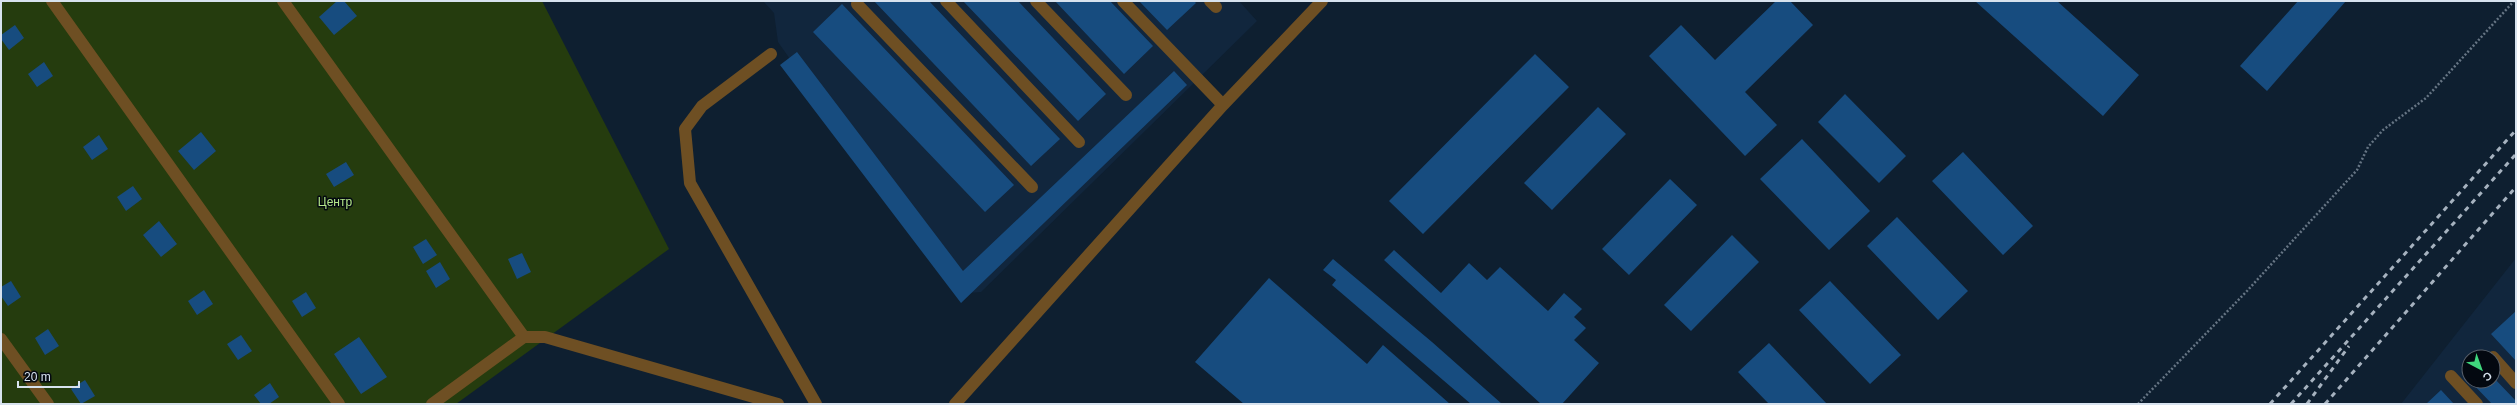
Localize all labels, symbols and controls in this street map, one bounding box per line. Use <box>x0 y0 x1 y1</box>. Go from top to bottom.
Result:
park label: Центр <box>318 195 352 209</box>
north arrow <box>2461 349 2501 389</box>
scale bar <box>18 363 79 389</box>
text: С <box>2481 369 2494 384</box>
text: 20 m <box>24 370 51 384</box>

